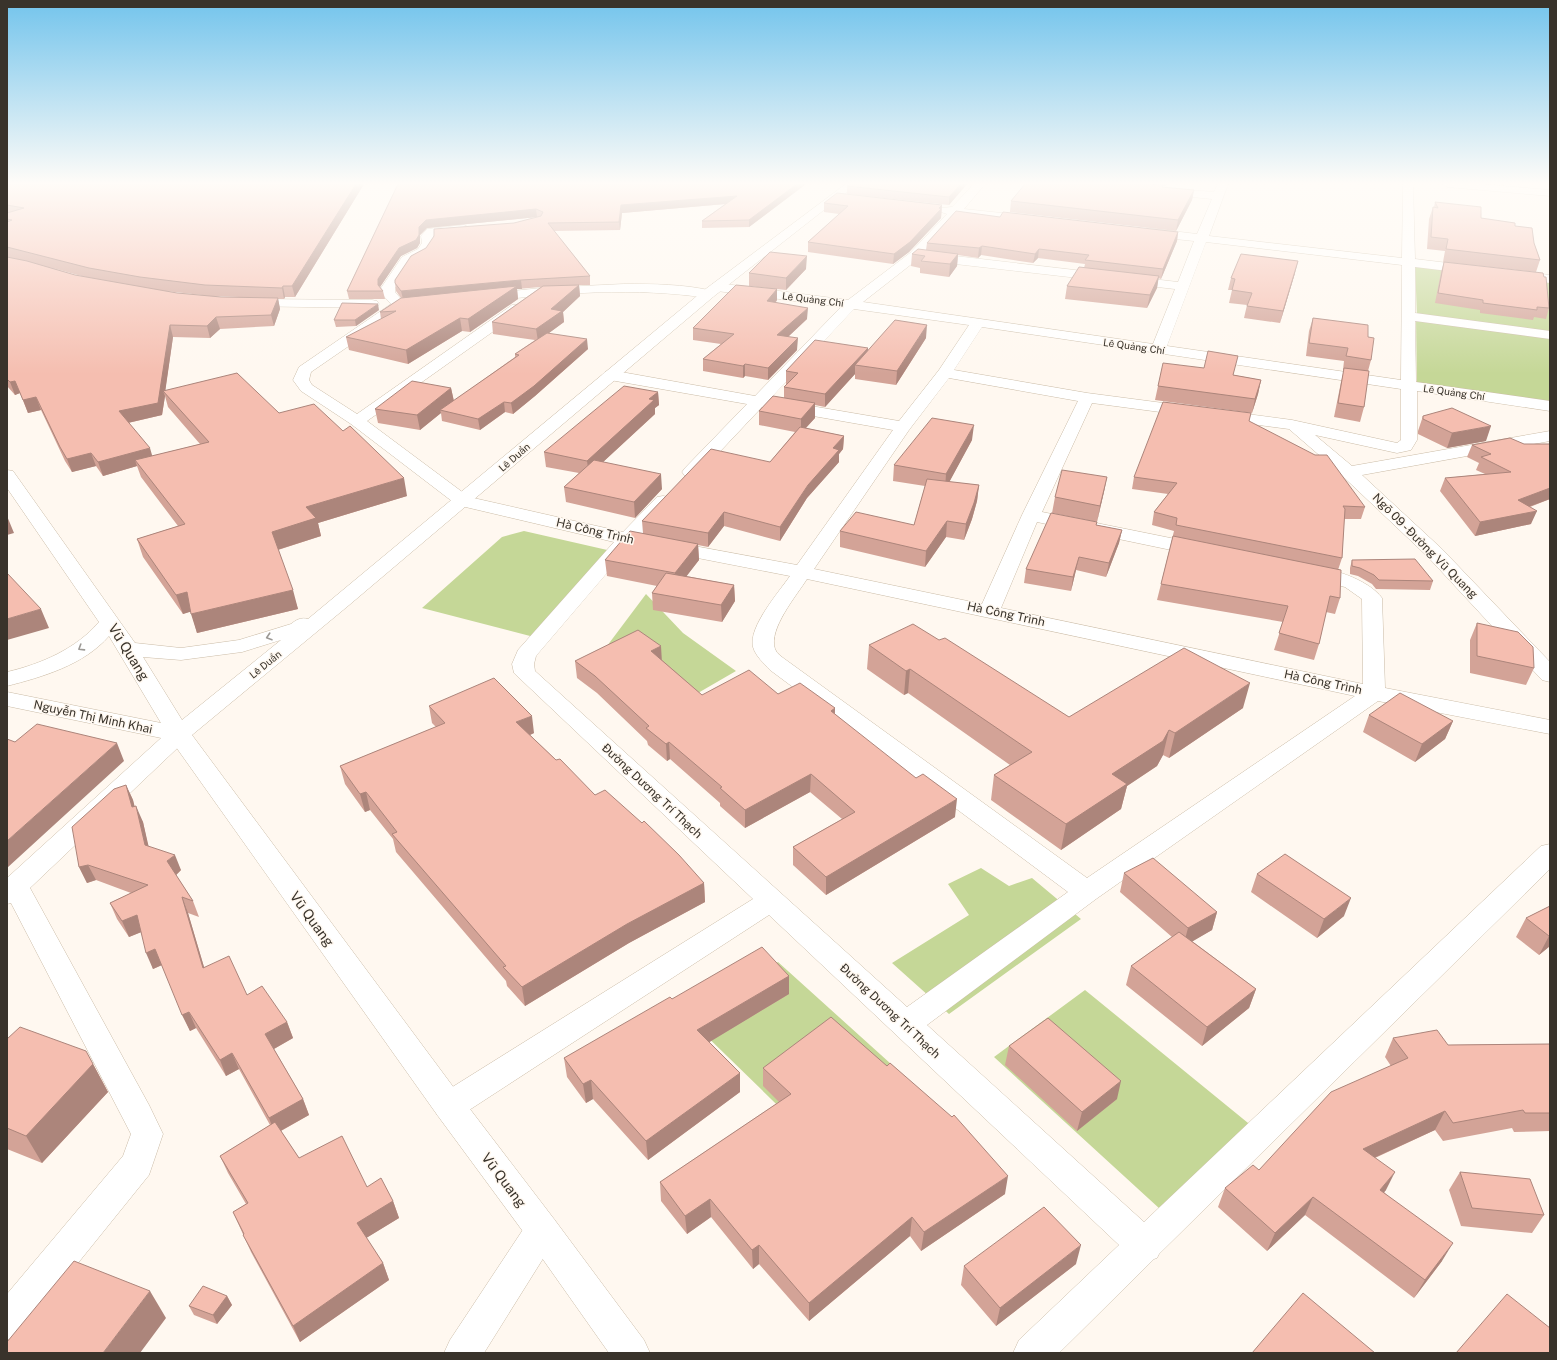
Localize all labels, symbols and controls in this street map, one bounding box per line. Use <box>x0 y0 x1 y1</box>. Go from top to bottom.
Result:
street label: Lê Quảng Chí <box>782 289 845 309</box>
street label: Lê Quảng Chí <box>1103 336 1166 356</box>
street label: Lê Quảng Chí <box>1423 382 1486 402</box>
street label: Lê Duẩn <box>496 440 532 474</box>
street label: Ngõ 09 - Đường Vũ Quang <box>1370 491 1480 601</box>
street label: Hà Công Trình <box>555 515 635 547</box>
street label: Hà Công Trình <box>966 599 1046 629</box>
street label: Vũ Quang <box>105 621 153 684</box>
one-way arrow <box>266 632 273 641</box>
one-way arrow <box>78 643 85 651</box>
street label: Lê Duẩn <box>247 647 284 681</box>
street label: Hà Công Trình <box>1283 667 1363 697</box>
street label: Nguyễn Thị Minh Khai <box>32 698 154 736</box>
street label: Đường Dương Trí Thạch <box>599 741 705 841</box>
street label: Vũ Quang <box>287 888 337 950</box>
street label: Đường Dương Trí Thạch <box>837 961 943 1061</box>
street label: Vũ Quang <box>478 1150 530 1211</box>

